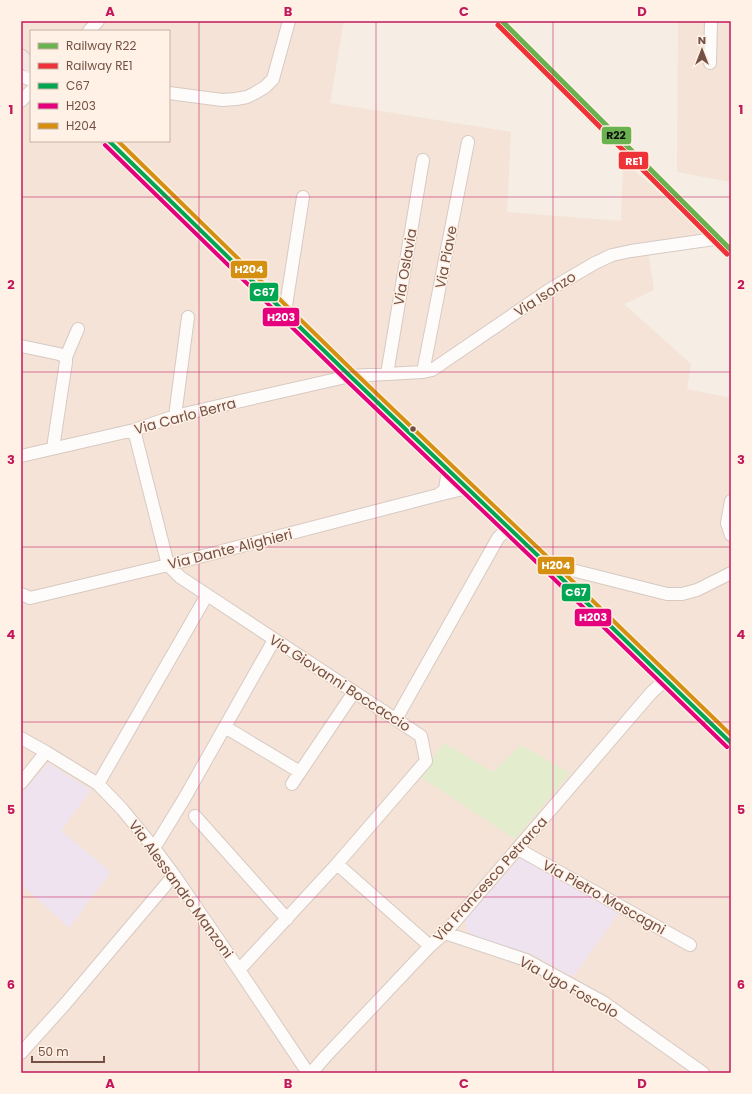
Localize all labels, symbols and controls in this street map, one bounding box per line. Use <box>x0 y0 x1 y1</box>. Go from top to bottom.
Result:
text: A <box>105 2 115 21</box>
text: B <box>284 2 293 21</box>
text: C <box>459 2 469 21</box>
text: D <box>637 2 647 21</box>
legend <box>30 30 170 142</box>
north arrow <box>682 30 722 70</box>
text: N <box>698 32 706 48</box>
text: Railway R22 <box>66 37 136 54</box>
text: Railway RE1 <box>66 57 133 74</box>
text: C67 <box>66 77 90 94</box>
text: H203 <box>66 97 96 114</box>
text: 1 <box>9 100 13 119</box>
text: 1 <box>739 100 743 119</box>
text: H204 <box>66 117 97 134</box>
line badge: R22 <box>601 126 632 145</box>
text: R22 <box>606 127 626 143</box>
line badge: RE1 <box>618 151 649 170</box>
text: RE1 <box>625 153 643 169</box>
street label: Via Piave <box>430 224 462 290</box>
street label: Via Oslavia <box>388 227 422 307</box>
line badge: H204 <box>230 260 268 279</box>
text: H204 <box>235 261 264 277</box>
street label: Via Isonzo <box>510 267 580 321</box>
text: 2 <box>7 275 15 294</box>
text: 2 <box>737 275 745 294</box>
line badge: C67 <box>249 282 279 302</box>
text: C67 <box>253 284 275 300</box>
line badge: H203 <box>262 307 300 327</box>
text: H203 <box>267 309 295 325</box>
street label: Via Carlo Berra <box>132 393 238 439</box>
unlabelled marker <box>408 424 418 434</box>
text: 3 <box>7 450 15 469</box>
text: 3 <box>737 450 745 469</box>
street label: Via Dante Alighieri <box>166 524 294 574</box>
line badge: H204 <box>537 556 575 575</box>
text: H204 <box>542 557 571 573</box>
line badge: C67 <box>561 583 591 602</box>
text: C67 <box>565 584 587 600</box>
line badge: H203 <box>574 608 612 627</box>
text: H203 <box>579 609 607 625</box>
text: 4 <box>7 625 16 644</box>
text: 4 <box>737 625 746 644</box>
street label: Via Giovanni Boccaccio <box>265 630 415 736</box>
text: 5 <box>7 800 15 819</box>
text: 5 <box>737 800 745 819</box>
street label: Via Francesco Petrarca <box>428 812 552 946</box>
street label: Via Alessandro Manzoni <box>124 816 238 962</box>
street label: Via Pietro Mascagni <box>539 855 669 939</box>
street label: Via Ugo Foscolo <box>516 951 622 1023</box>
text: 6 <box>7 975 15 994</box>
text: 6 <box>737 975 745 994</box>
scale bar <box>32 1038 104 1064</box>
text: 50 m <box>38 1043 69 1060</box>
text: A <box>105 1074 115 1093</box>
text: B <box>284 1074 293 1093</box>
text: C <box>459 1074 469 1093</box>
text: D <box>637 1074 647 1093</box>

